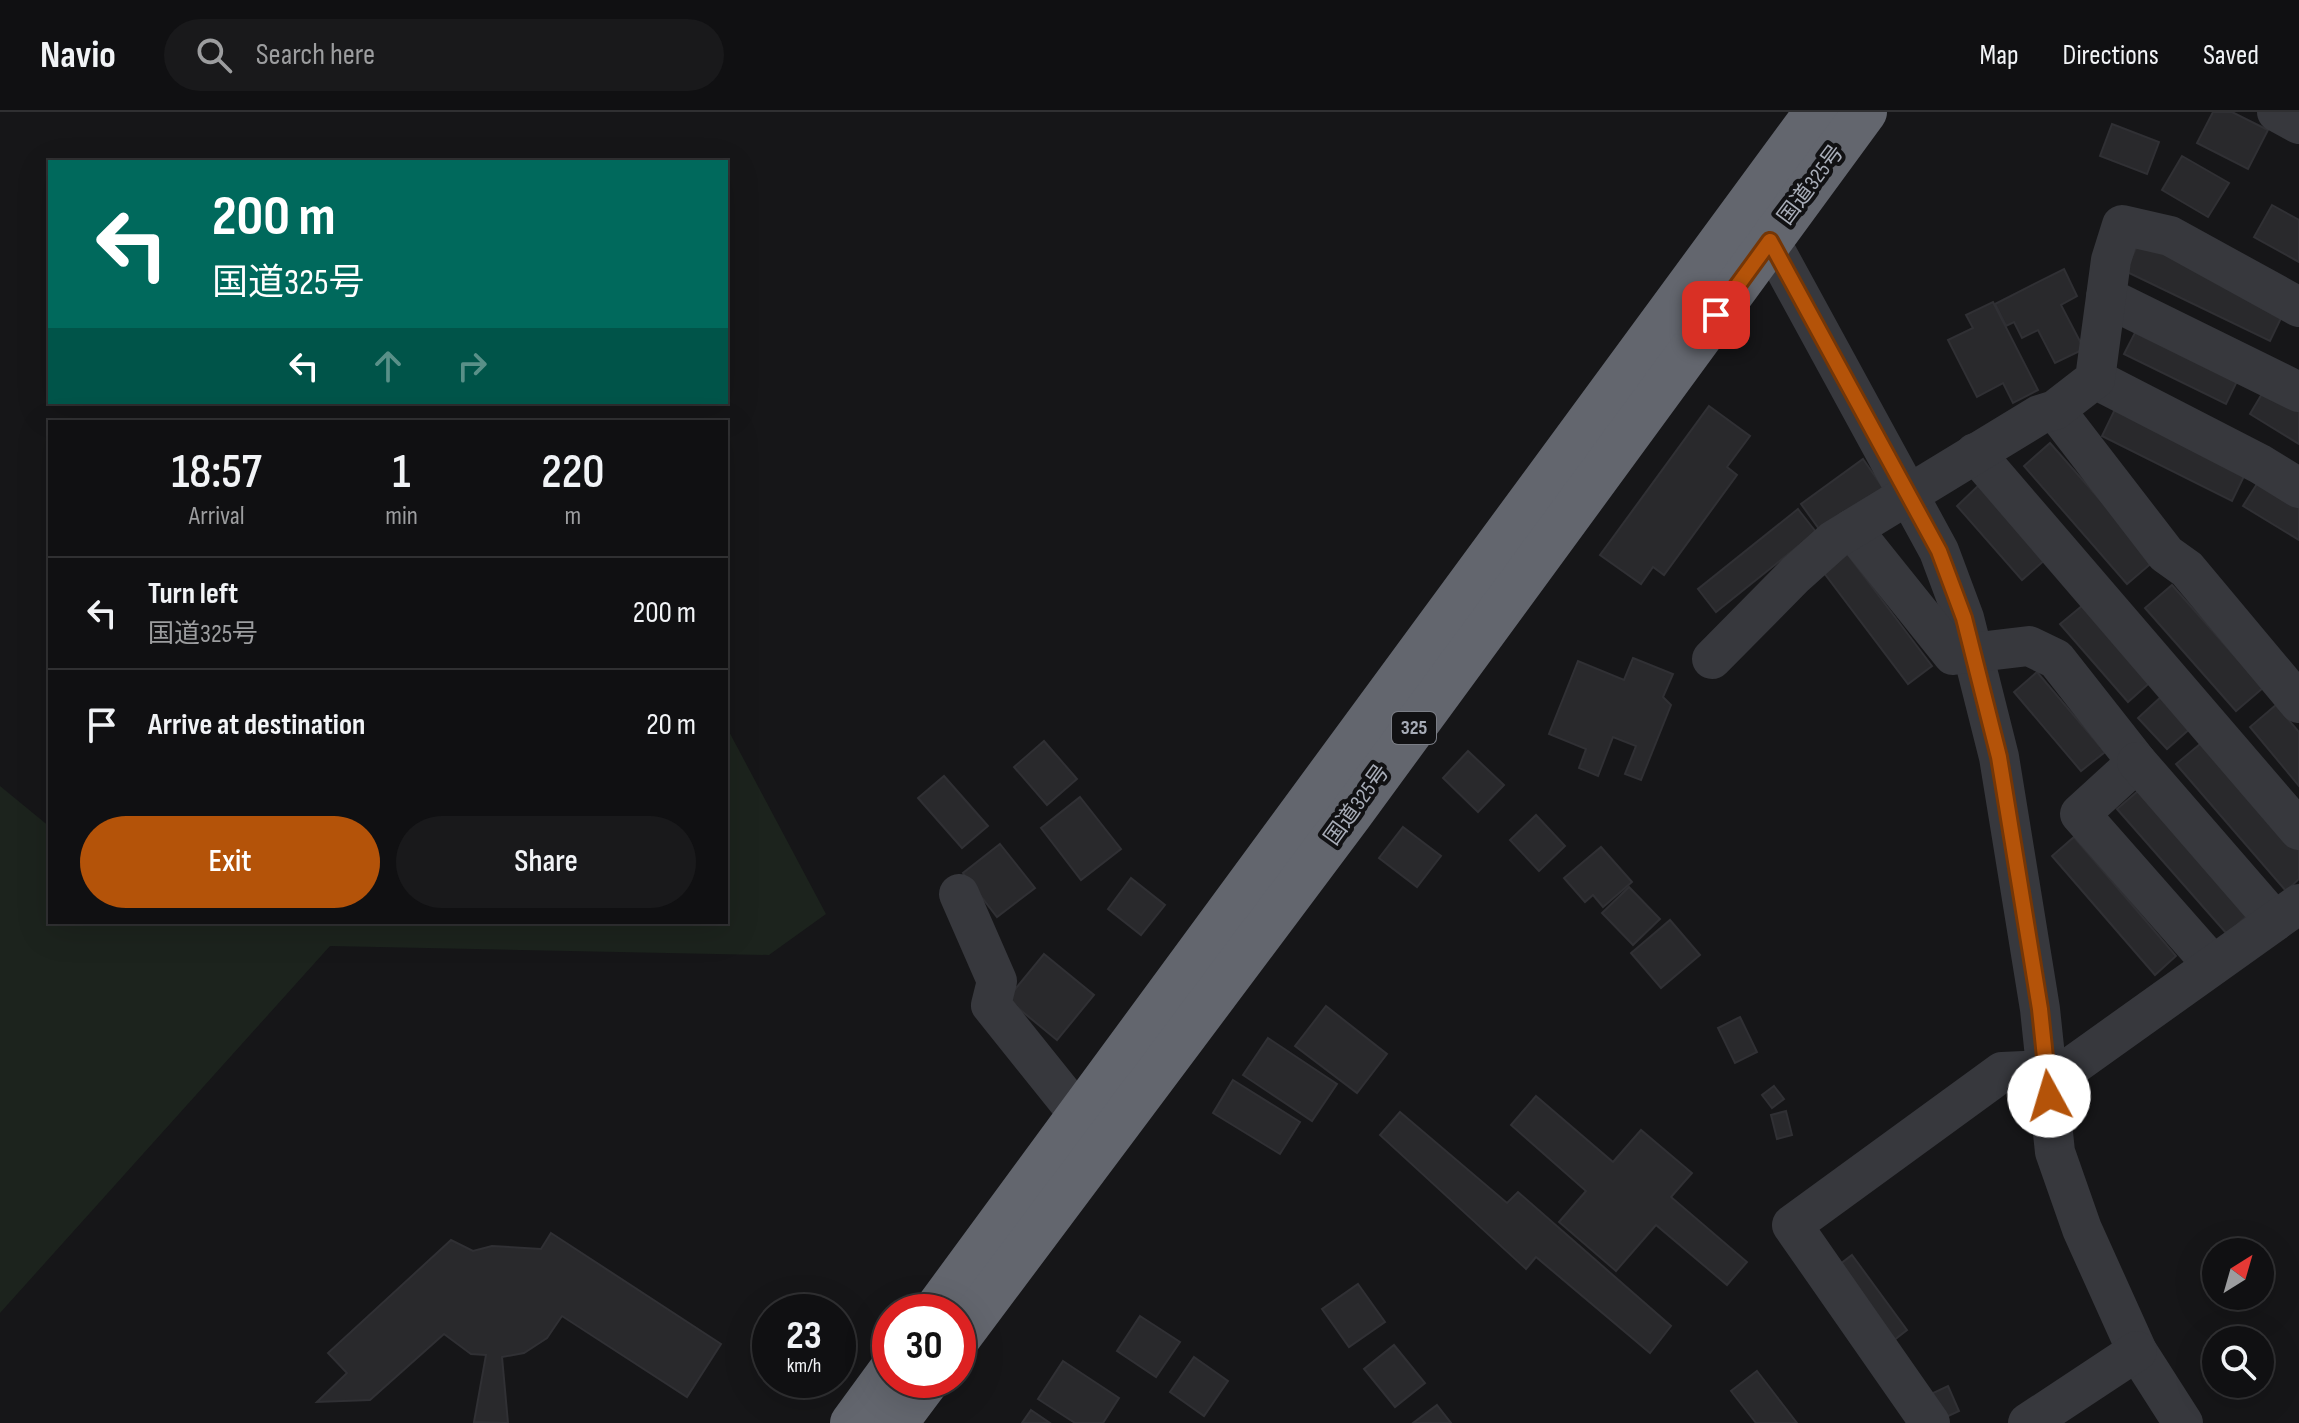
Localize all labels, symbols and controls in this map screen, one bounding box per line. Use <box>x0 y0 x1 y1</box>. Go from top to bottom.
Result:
search box <box>164 19 724 91</box>
text: Navio <box>40 33 116 78</box>
icon: search <box>192 33 236 77</box>
text: Search here <box>256 37 375 73</box>
text: Map <box>1980 39 2019 72</box>
text: Directions <box>2063 39 2159 72</box>
text: Saved <box>2203 39 2259 72</box>
street label: 国道325号 <box>1772 140 1850 230</box>
text: 200 m <box>212 184 336 251</box>
icon: left <box>80 192 184 296</box>
text: 国道325号 <box>212 262 364 305</box>
pin <box>1682 281 1750 349</box>
icon: arrive <box>1694 293 1738 337</box>
icon: left <box>282 344 326 388</box>
icon: ahead <box>366 344 410 388</box>
icon: right <box>450 344 494 388</box>
text: 18:57 <box>171 444 262 501</box>
text: 1 <box>393 444 410 501</box>
text: 220 <box>541 444 605 501</box>
text: Arrival <box>189 501 245 532</box>
text: min <box>385 501 418 532</box>
text: m <box>565 501 581 532</box>
text: Turn left <box>148 576 238 612</box>
icon: left <box>80 591 124 635</box>
text: 200 m <box>633 595 696 631</box>
text: 国道325号 <box>148 619 258 650</box>
icon: arrive <box>80 703 124 747</box>
text: Arrive at destination <box>148 707 365 743</box>
text: 20 m <box>646 707 696 743</box>
road number: 325 <box>1392 712 1436 744</box>
street label: 国道325号 <box>1319 759 1395 851</box>
button: Exit <box>80 816 380 908</box>
button: Share <box>396 816 696 908</box>
position arrow <box>2007 1054 2091 1138</box>
north arrow <box>2202 1238 2274 1310</box>
map controls <box>2202 1238 2274 1398</box>
speed limit sign: 30 <box>872 1294 976 1398</box>
text: 23 <box>786 1312 822 1360</box>
button: search <box>2202 1326 2274 1398</box>
text: km/h <box>787 1354 821 1378</box>

